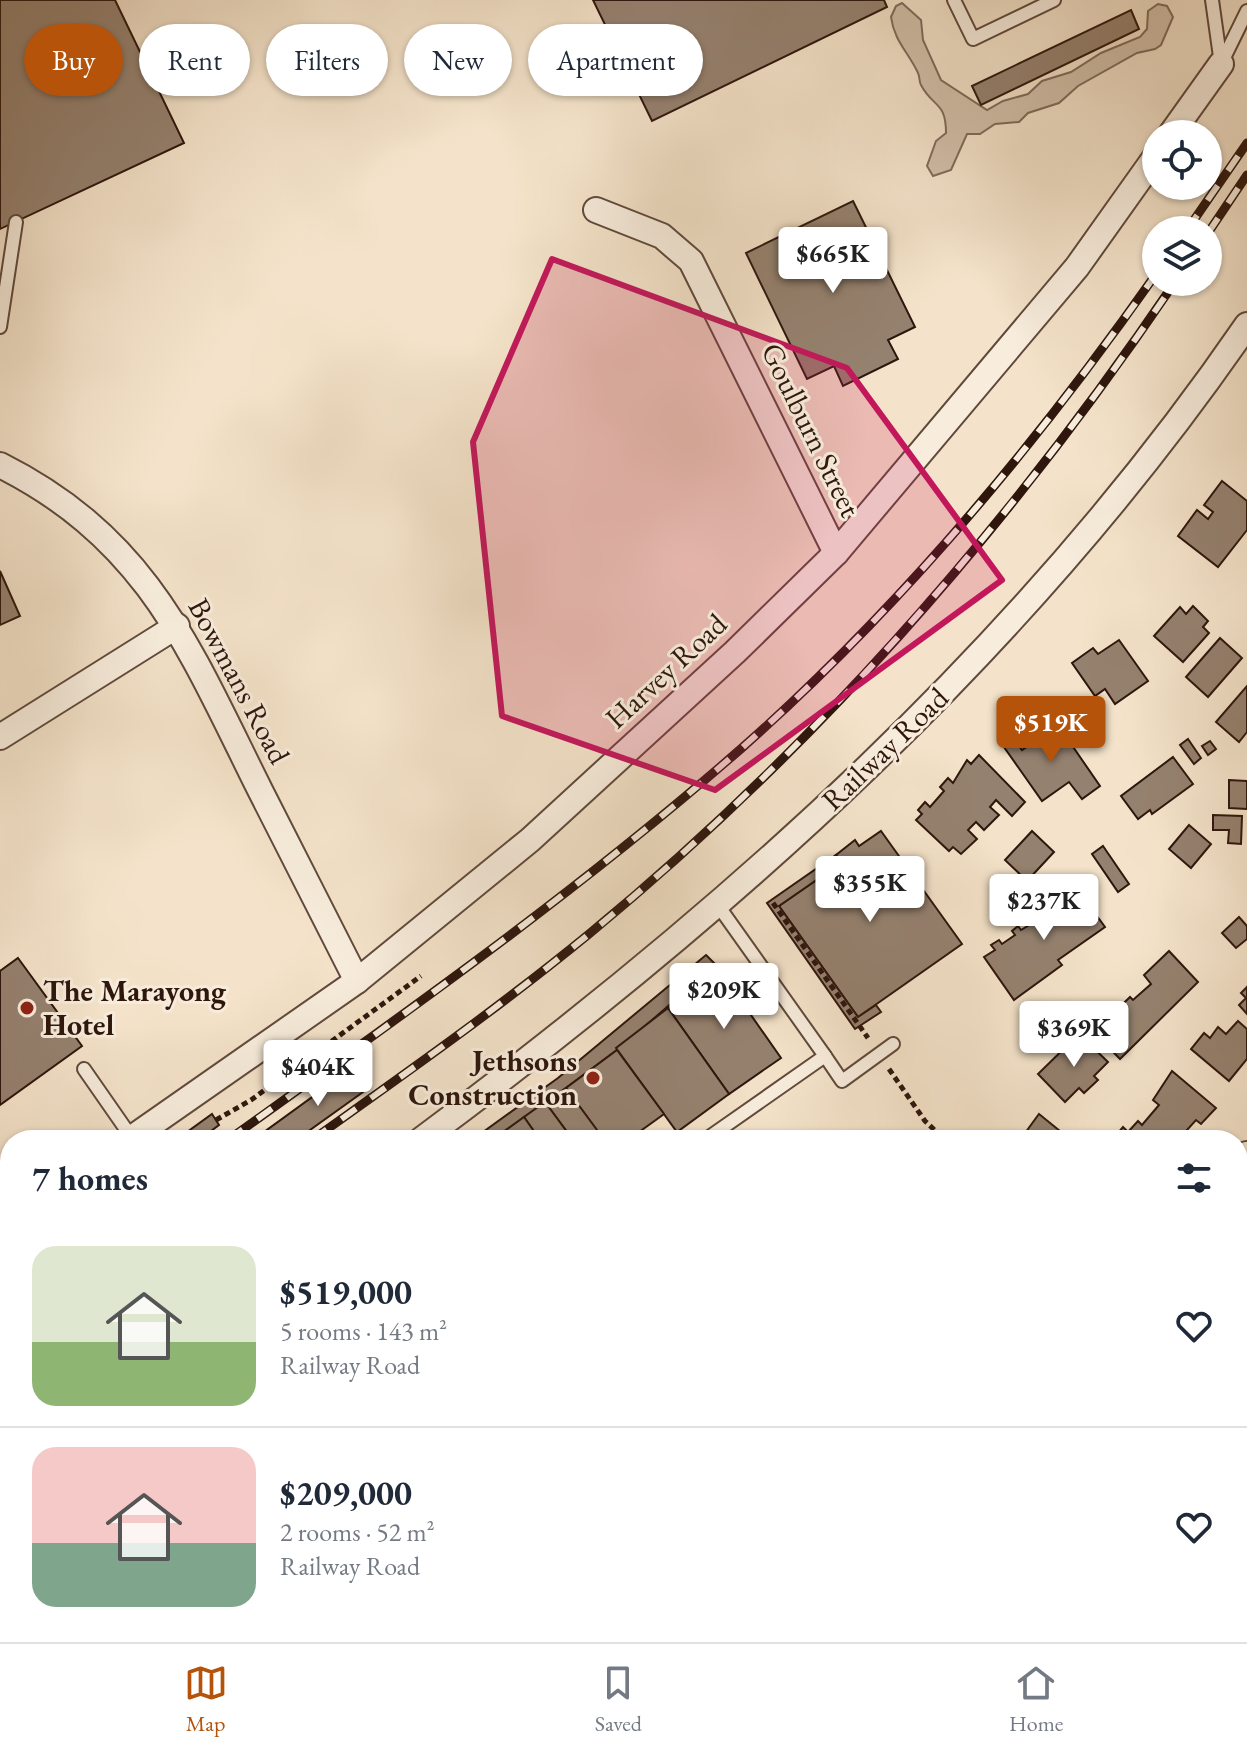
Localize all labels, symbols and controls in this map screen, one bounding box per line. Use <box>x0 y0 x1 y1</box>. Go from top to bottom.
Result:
chip: Buy <box>24 24 123 96</box>
chip: Rent <box>139 24 250 96</box>
chip: Filters <box>266 24 388 96</box>
chip: New <box>404 24 512 96</box>
chip: Apartment <box>528 24 703 96</box>
map controls <box>1142 120 1222 296</box>
button: locate <box>1142 120 1222 200</box>
button: layers <box>1142 216 1222 296</box>
pin: $665K <box>777 227 889 295</box>
text: $665K <box>796 236 870 270</box>
street label: Goulburn Street <box>753 336 871 524</box>
street label: Bowmans Road <box>179 591 300 771</box>
street label: Harvey Road <box>597 604 735 737</box>
street label: Railway Road <box>813 678 957 819</box>
pin: $519K <box>995 696 1107 764</box>
text: $519K <box>1014 705 1088 739</box>
pin: $355K <box>814 856 926 924</box>
text: $355K <box>833 865 907 899</box>
pin: $237K <box>988 874 1100 942</box>
text: $237K <box>1007 883 1081 917</box>
pin: $209K <box>668 963 780 1031</box>
place label: The Marayong Hotel <box>43 971 227 1044</box>
text: $209K <box>687 972 761 1006</box>
marker: The Marayong Hotel <box>18 999 36 1017</box>
pin: $369K <box>1018 1001 1130 1069</box>
text: $369K <box>1037 1010 1111 1044</box>
pin: $404K <box>262 1040 374 1108</box>
place label: Jethsons Construction <box>408 1041 577 1114</box>
text: $404K <box>281 1049 355 1083</box>
marker: Jethsons Construction <box>584 1069 602 1087</box>
text: 7 homes <box>32 1156 148 1200</box>
icon: filters <box>1172 1156 1216 1200</box>
text: $519,000 <box>280 1270 412 1314</box>
icon: home <box>96 1278 192 1374</box>
icon: heart <box>1172 1304 1216 1348</box>
text: 5 rooms · 143 m² <box>280 1314 447 1348</box>
text: Railway Road <box>280 1348 420 1382</box>
text: $209,000 <box>280 1471 412 1515</box>
icon: home <box>96 1479 192 1575</box>
icon: heart <box>1172 1505 1216 1549</box>
text: 2 rooms · 52 m² <box>280 1515 435 1549</box>
text: Railway Road <box>280 1549 420 1583</box>
tab: Map <box>184 1661 228 1738</box>
tab: Saved <box>595 1661 642 1738</box>
tab: Home <box>1009 1661 1063 1738</box>

